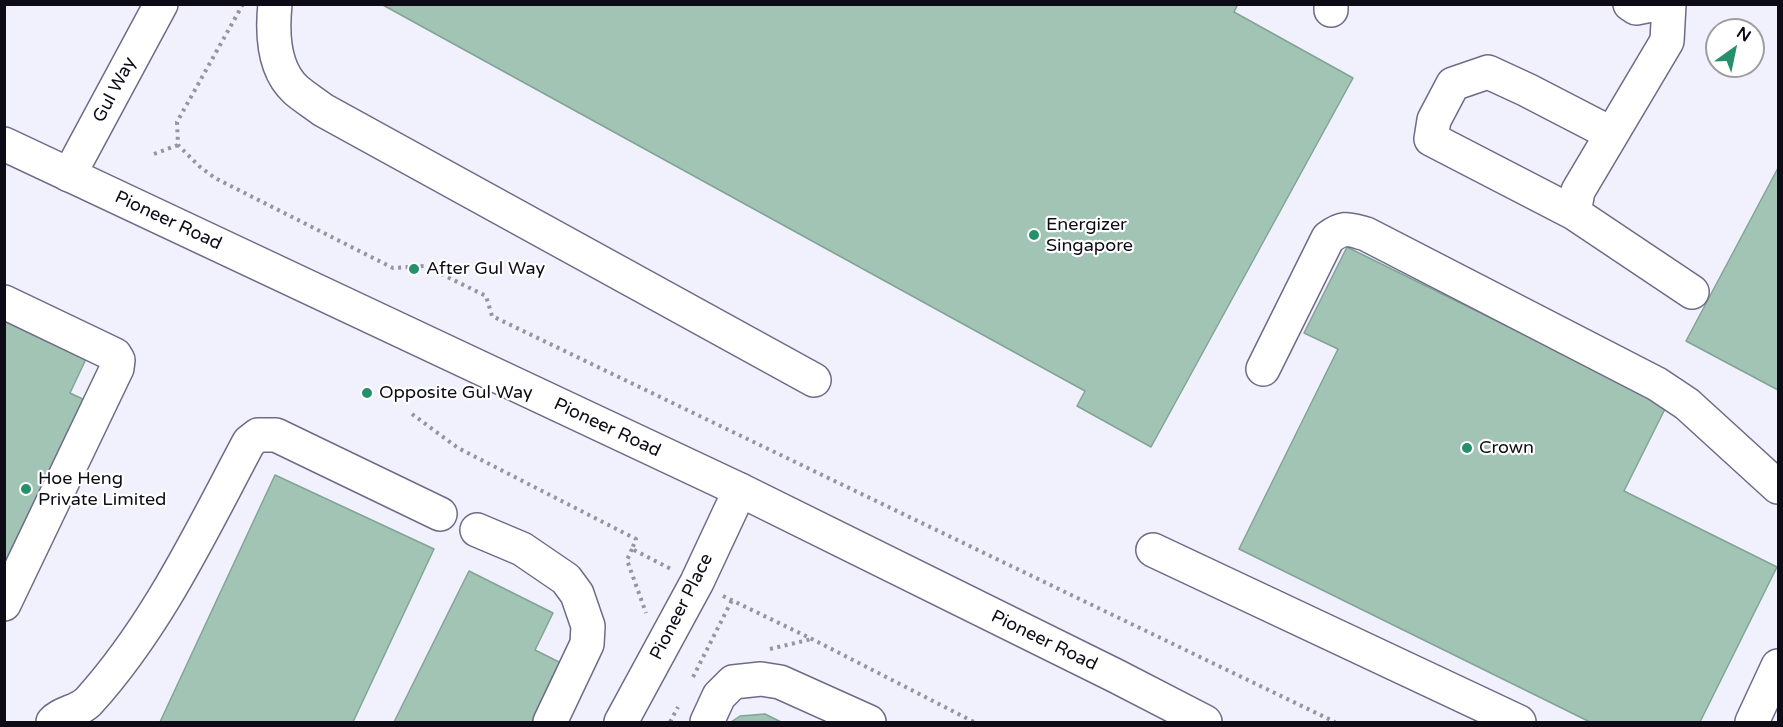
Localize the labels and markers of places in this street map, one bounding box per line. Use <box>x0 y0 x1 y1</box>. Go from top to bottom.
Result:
place label: Energizer Singapore <box>1046 214 1133 256</box>
marker: Energizer Singapore <box>1027 228 1041 242</box>
place label: After Gul Way <box>426 258 545 280</box>
marker: After Gul Way <box>407 262 421 276</box>
place label: Opposite Gul Way <box>379 382 533 404</box>
marker: Opposite Gul Way <box>360 386 374 400</box>
place label: Crown <box>1479 437 1534 459</box>
marker: Crown <box>1460 441 1474 455</box>
place label: Hoe Heng Private Limited <box>38 468 166 510</box>
marker: Hoe Heng Private Limited <box>19 482 33 496</box>

